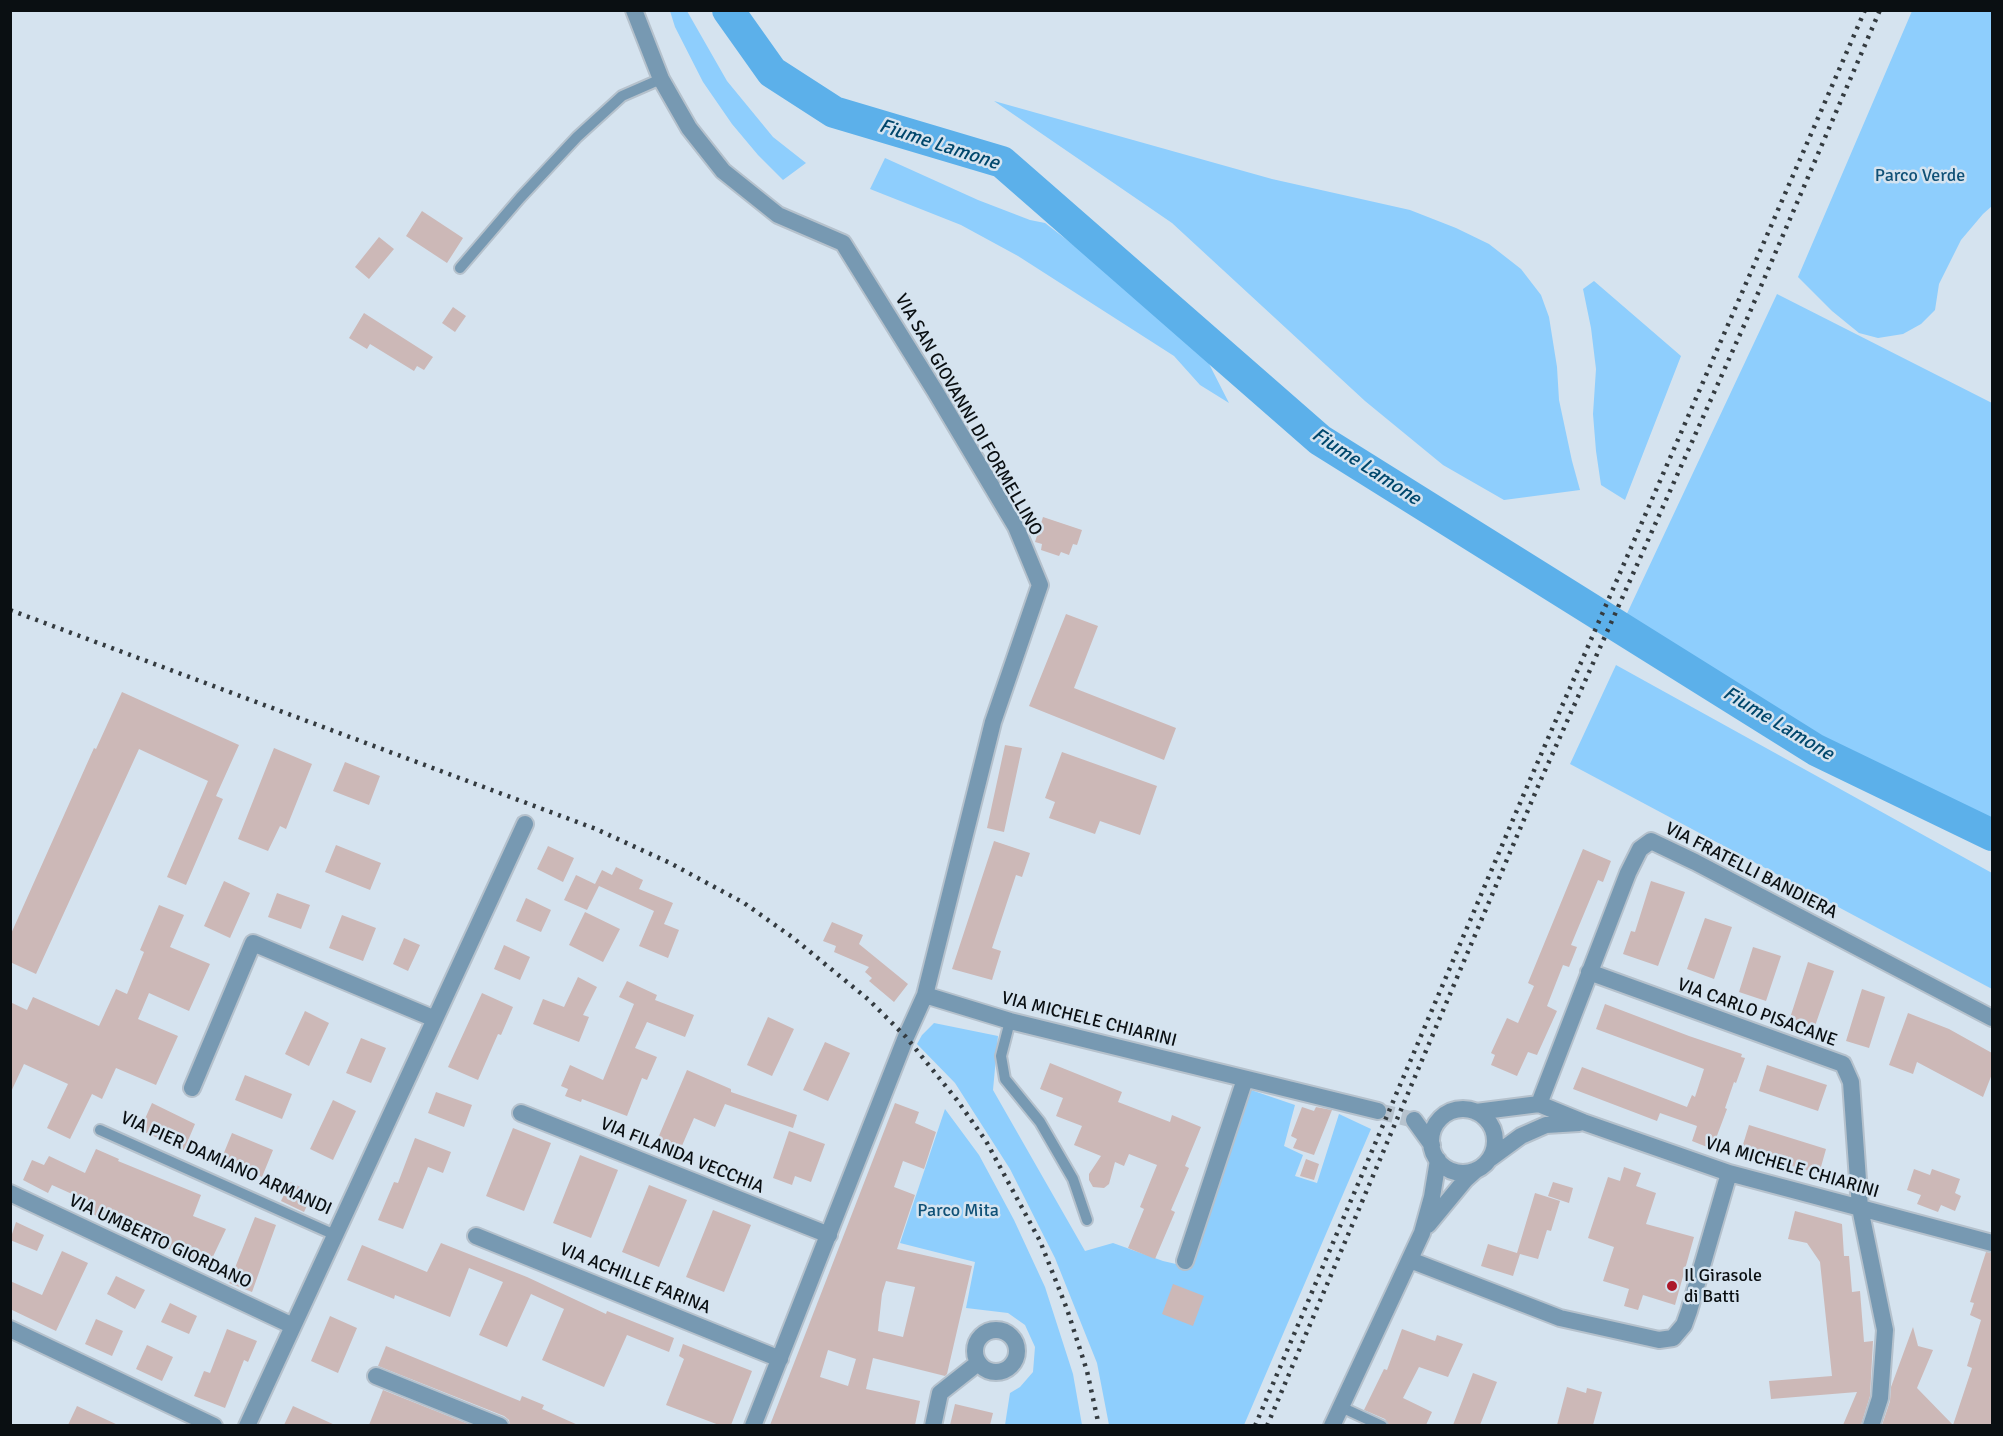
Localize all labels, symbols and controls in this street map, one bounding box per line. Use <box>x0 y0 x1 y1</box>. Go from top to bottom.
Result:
water label: Fiume Lamone <box>876 114 1002 176</box>
park label: Parco Verde <box>1875 165 1965 187</box>
street label: VIA SAN GIOVANNI DI FORMELLINO <box>890 290 1046 540</box>
water label: Fiume Lamone <box>1307 423 1425 511</box>
water label: Fiume Lamone <box>1718 682 1838 766</box>
street label: VIA FRATELLI BANDIERA <box>1661 818 1841 924</box>
street label: VIA CARLO PISACANE <box>1674 974 1840 1052</box>
street label: VIA MICHELE CHIARINI <box>999 988 1179 1052</box>
street label: VIA PIER DAMIANO ARMANDI <box>117 1108 335 1220</box>
street label: VIA FILANDA VECCHIA <box>597 1113 767 1199</box>
street label: VIA MICHELE CHIARINI <box>1703 1133 1881 1203</box>
street label: VIA UMBERTO GIORDANO <box>65 1190 255 1294</box>
park label: Parco Mita <box>917 1200 999 1222</box>
street label: VIA ACHILLE FARINA <box>556 1239 714 1319</box>
place label: Il Girasole di Batti <box>1684 1265 1762 1308</box>
marker: Il Girasole di Batti <box>1665 1279 1679 1293</box>

